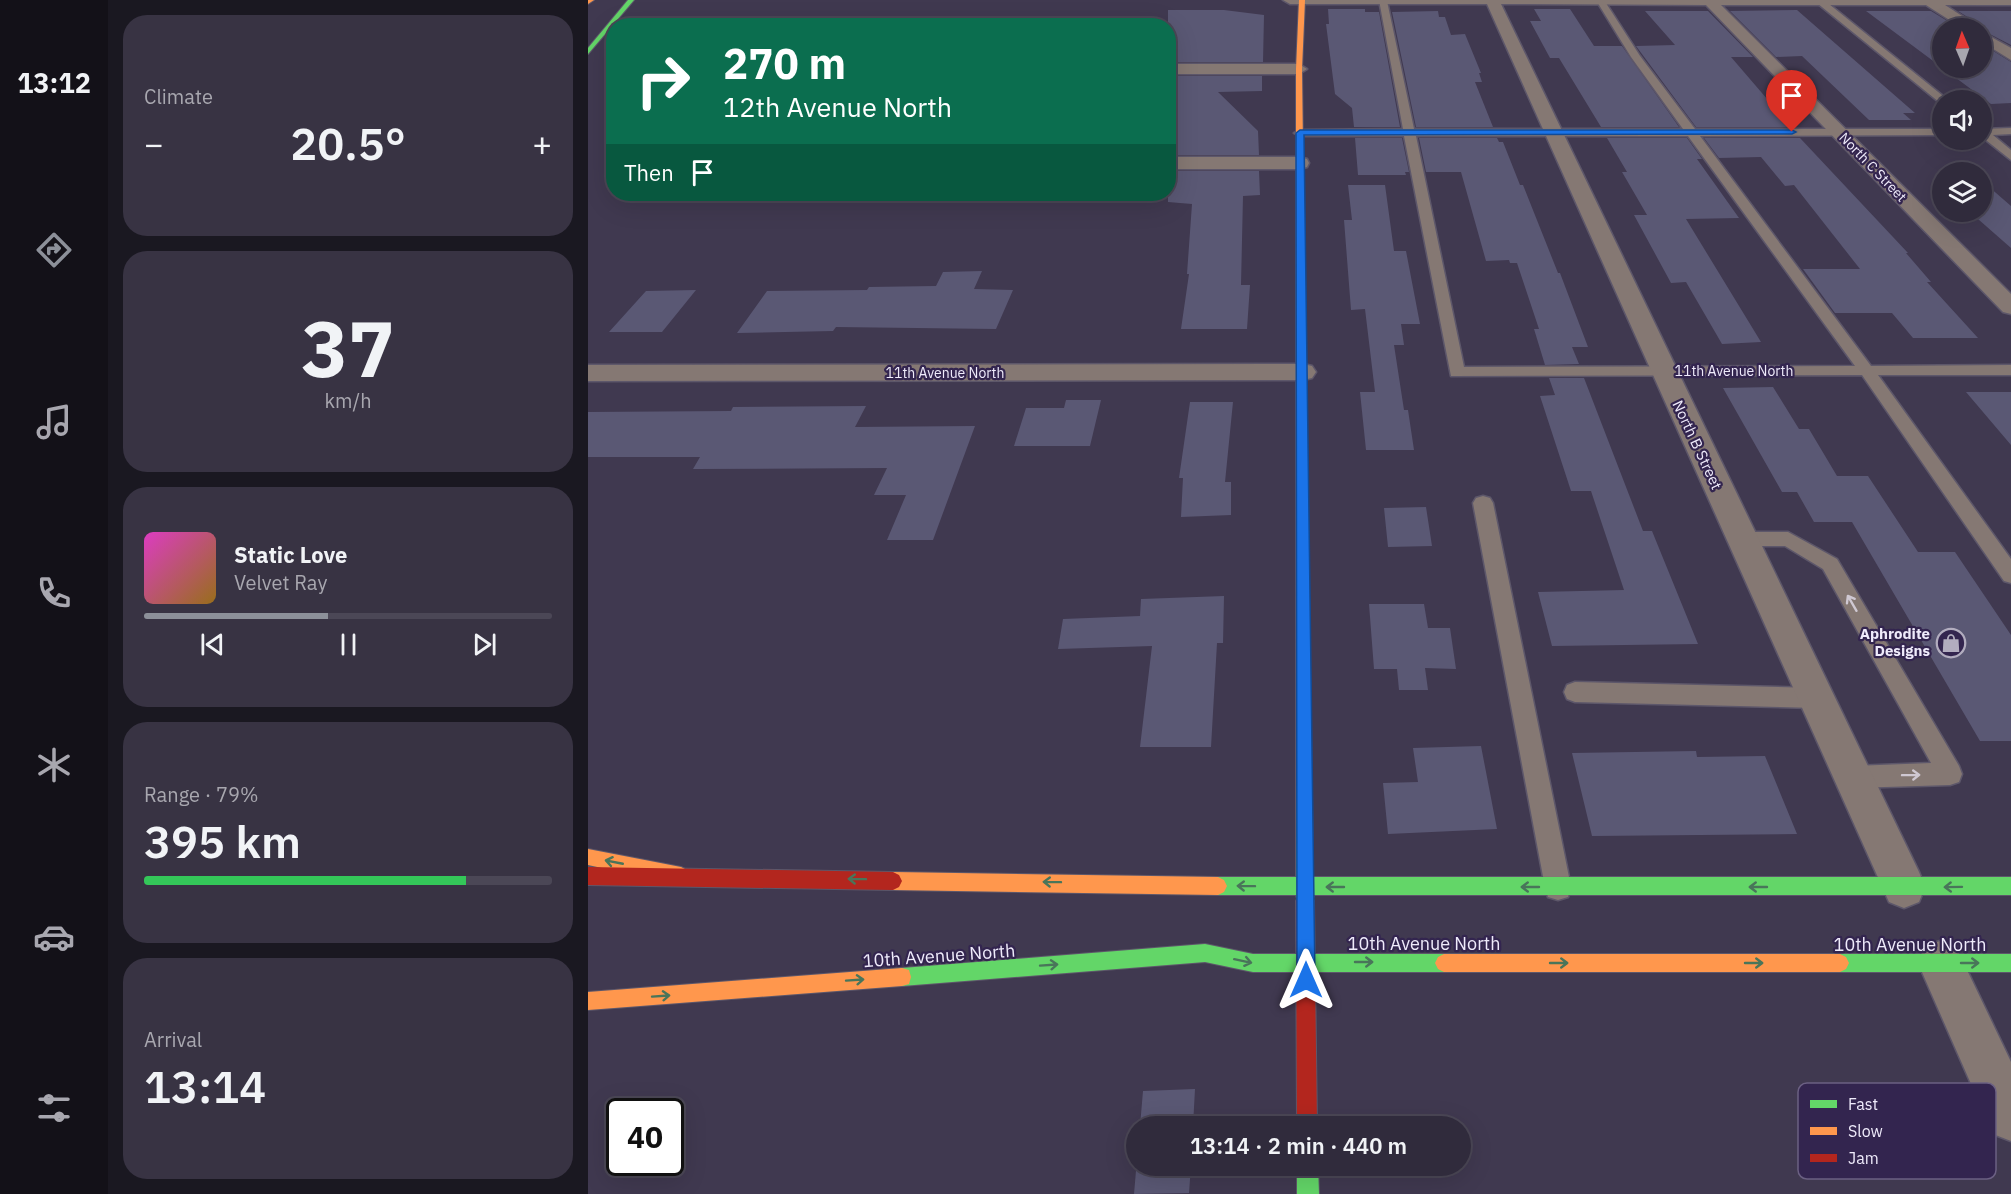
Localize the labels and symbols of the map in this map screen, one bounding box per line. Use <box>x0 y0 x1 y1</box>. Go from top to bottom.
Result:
north arrow <box>1932 18 1992 78</box>
pin <box>1766 70 1817 132</box>
street label: North C Street <box>1835 129 1911 205</box>
street label: 11th Avenue North <box>1675 362 1793 380</box>
street label: 11th Avenue North <box>886 364 1004 382</box>
street label: North B Street <box>1668 397 1726 492</box>
one-way arrow <box>1846 595 1858 612</box>
place label: Aphrodite Designs <box>1860 624 1930 660</box>
shop icon: Aphrodite Designs <box>1935 627 1967 659</box>
one-way arrow <box>1901 770 1921 781</box>
one-way arrow <box>605 856 624 867</box>
one-way arrow <box>847 873 867 885</box>
one-way arrow <box>1042 876 1062 888</box>
one-way arrow <box>1237 880 1257 892</box>
one-way arrow <box>1326 881 1346 893</box>
one-way arrow <box>1521 881 1541 893</box>
one-way arrow <box>1748 881 1768 893</box>
one-way arrow <box>1943 881 1963 893</box>
street label: 10th Avenue North <box>1348 932 1500 955</box>
street label: 10th Avenue North <box>1834 933 1986 956</box>
street label: 10th Avenue North <box>862 939 1016 972</box>
position arrow <box>1274 948 1338 1012</box>
one-way arrow <box>1233 956 1252 967</box>
one-way arrow <box>1354 956 1374 968</box>
one-way arrow <box>1549 957 1569 969</box>
one-way arrow <box>1744 957 1764 969</box>
one-way arrow <box>1960 957 1980 969</box>
one-way arrow <box>1039 959 1059 970</box>
one-way arrow <box>845 974 865 985</box>
one-way arrow <box>650 990 670 1001</box>
legend <box>1798 1083 1996 1179</box>
text: Fast <box>1848 1094 1878 1114</box>
speed limit sign: 40 <box>606 1098 684 1176</box>
text: Slow <box>1848 1121 1883 1141</box>
text: Jam <box>1848 1148 1879 1168</box>

